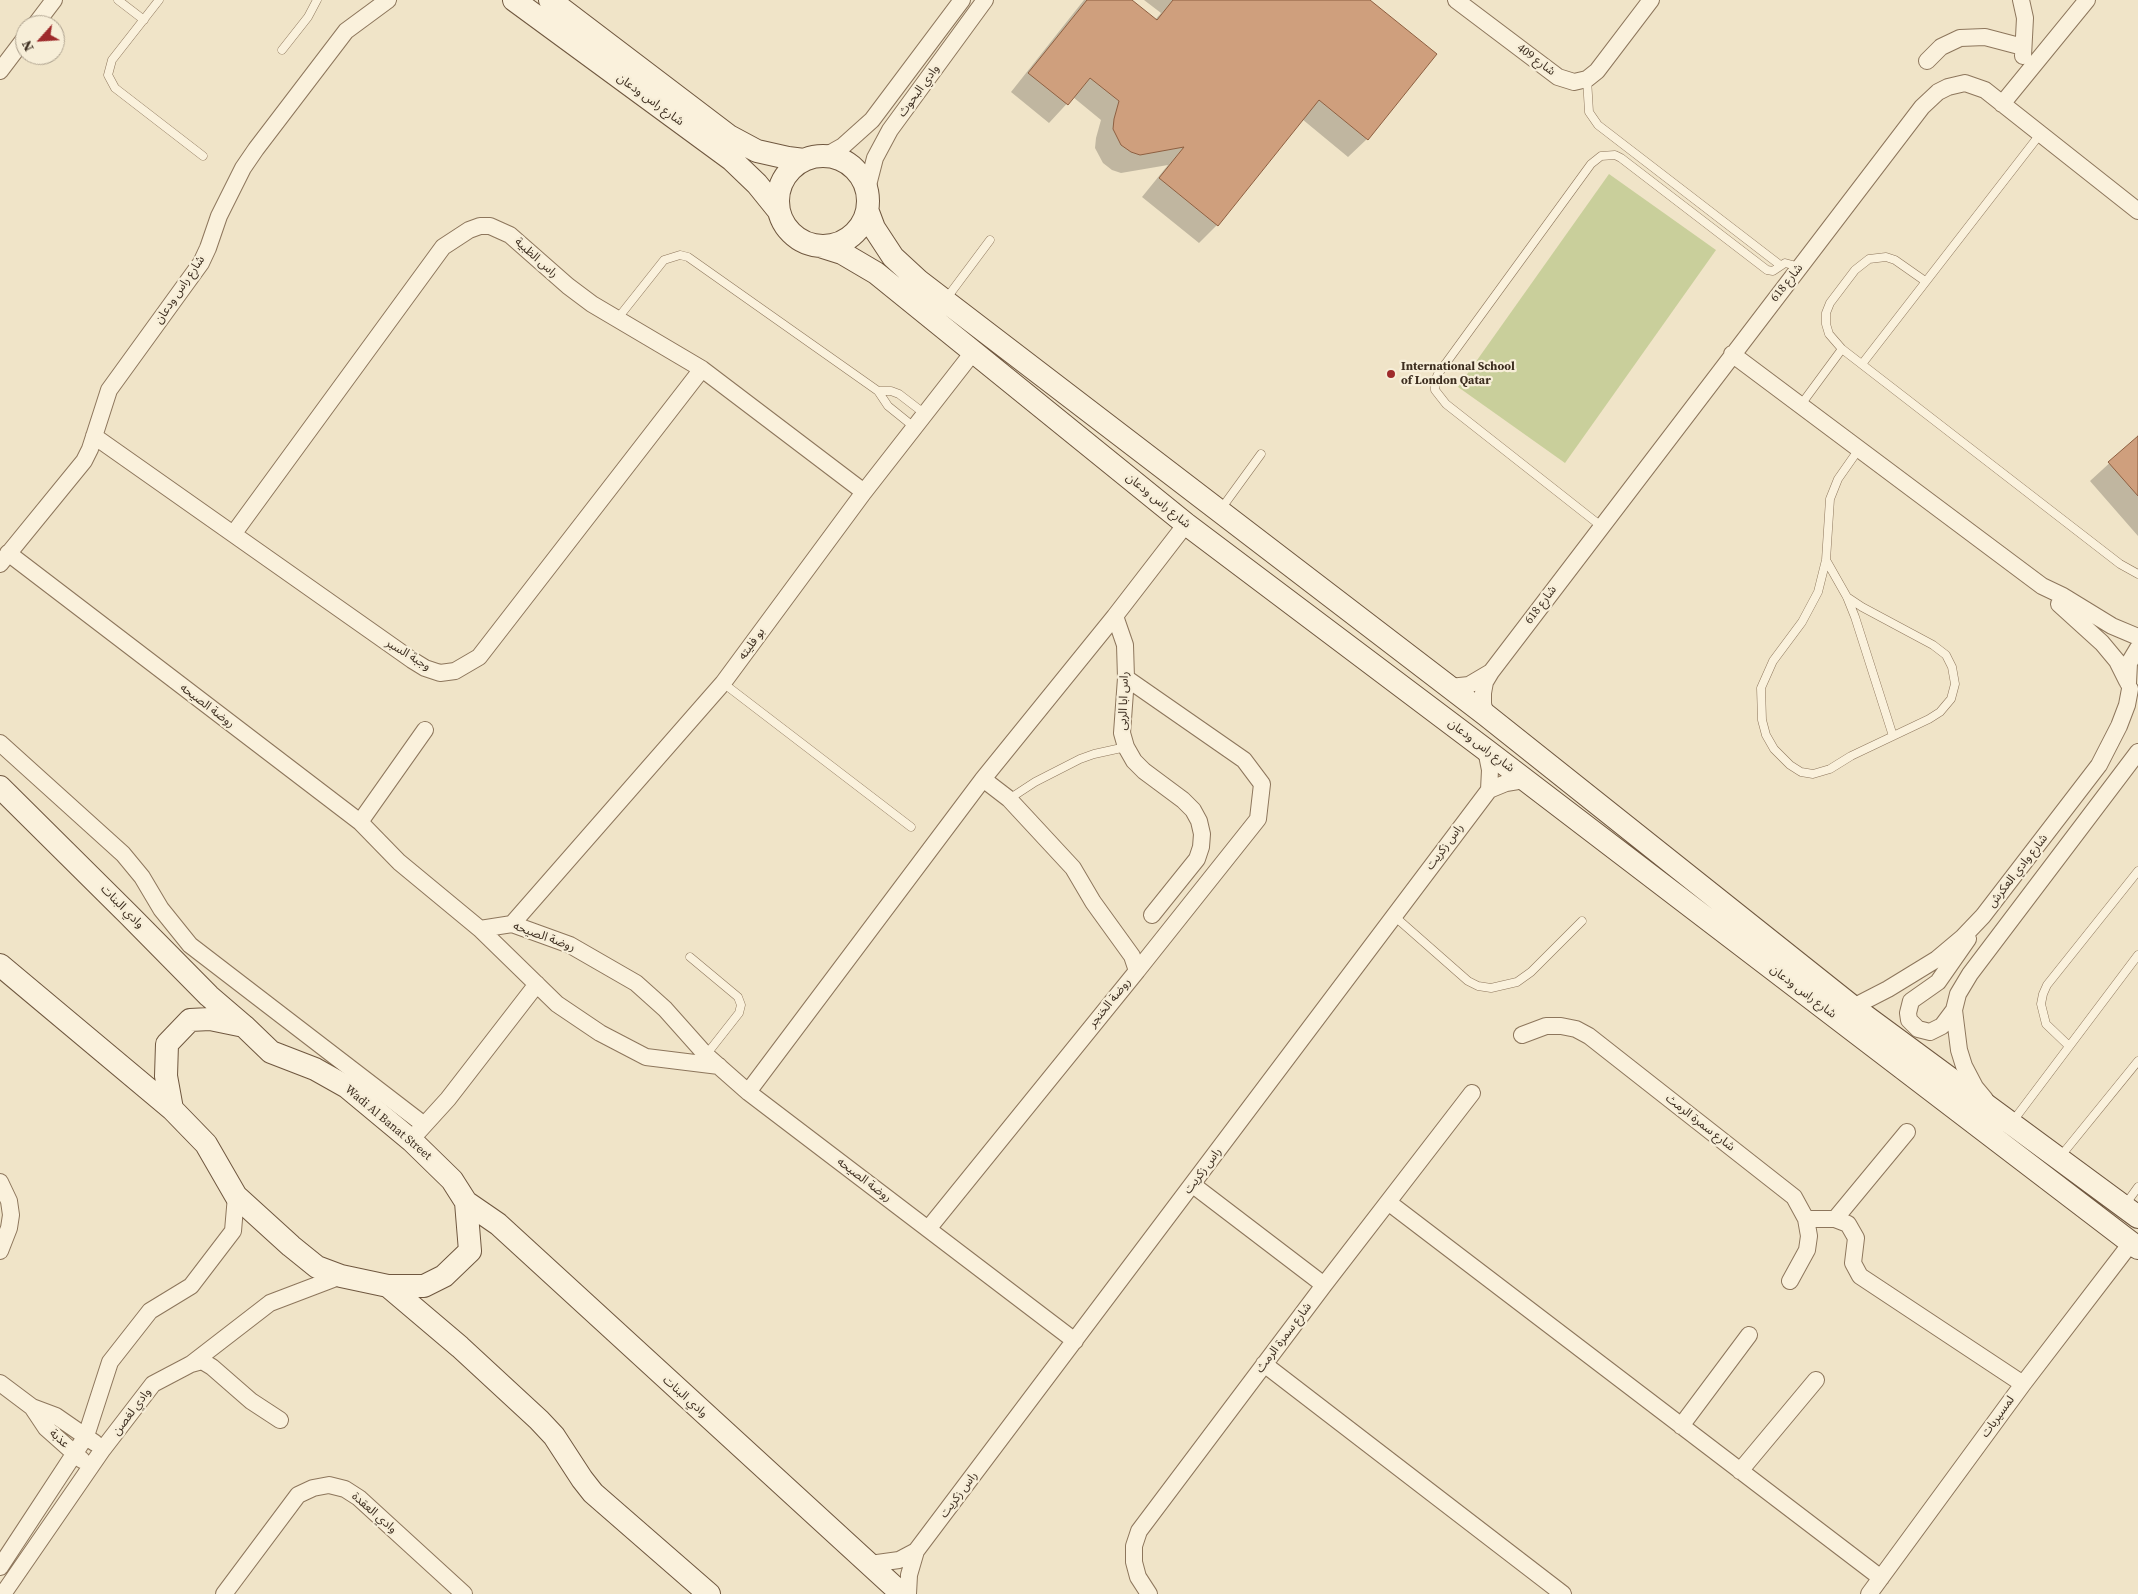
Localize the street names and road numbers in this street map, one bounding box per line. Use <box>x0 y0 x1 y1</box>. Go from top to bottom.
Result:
street label: شارع 409 <box>1514 41 1558 79</box>
street label: وادي البحوث <box>895 62 943 120</box>
street label: شارع راس ودعان <box>614 71 686 129</box>
street label: راس الظبية <box>511 235 561 281</box>
street label: شارع راس ودعان <box>152 253 208 327</box>
street label: شارع 618 <box>1768 261 1806 305</box>
street label: شارع راس ودعان <box>1123 470 1193 532</box>
street label: شارع 618 <box>1522 583 1560 627</box>
street label: بو فليته <box>736 625 768 663</box>
street label: وجبة السبر <box>383 636 433 674</box>
street label: راس ابا الربى <box>1116 671 1132 731</box>
street label: روضة الصيحه <box>177 681 237 731</box>
street label: شارع راس ودعان <box>1445 716 1517 776</box>
street label: راس زكريت <box>1423 821 1467 873</box>
street label: شارع وادي العكرش <box>1985 831 2051 911</box>
street label: وادي البنات <box>97 882 147 932</box>
street label: روضة الصيحه <box>511 919 577 955</box>
street label: شارع راس ودعان <box>1767 962 1839 1022</box>
street label: روضة الخنجر <box>1086 975 1134 1031</box>
street label: Wadi Al Banat Street <box>342 1082 434 1164</box>
street label: شارع سمرة الرمث <box>1662 1091 1738 1155</box>
street label: راس زكريت <box>1181 1145 1225 1197</box>
street label: روضة الصيحه <box>834 1155 894 1205</box>
street label: شارع سمرة الرمث <box>1253 1300 1315 1376</box>
street label: وادي البنات <box>660 1373 710 1421</box>
street label: وادي لغصن <box>110 1386 154 1438</box>
street label: لمسيربات <box>1978 1393 2018 1441</box>
street label: عذبة <box>46 1426 72 1452</box>
street label: راس زكريت <box>937 1469 981 1521</box>
street label: وادي العقدة <box>348 1489 400 1537</box>

